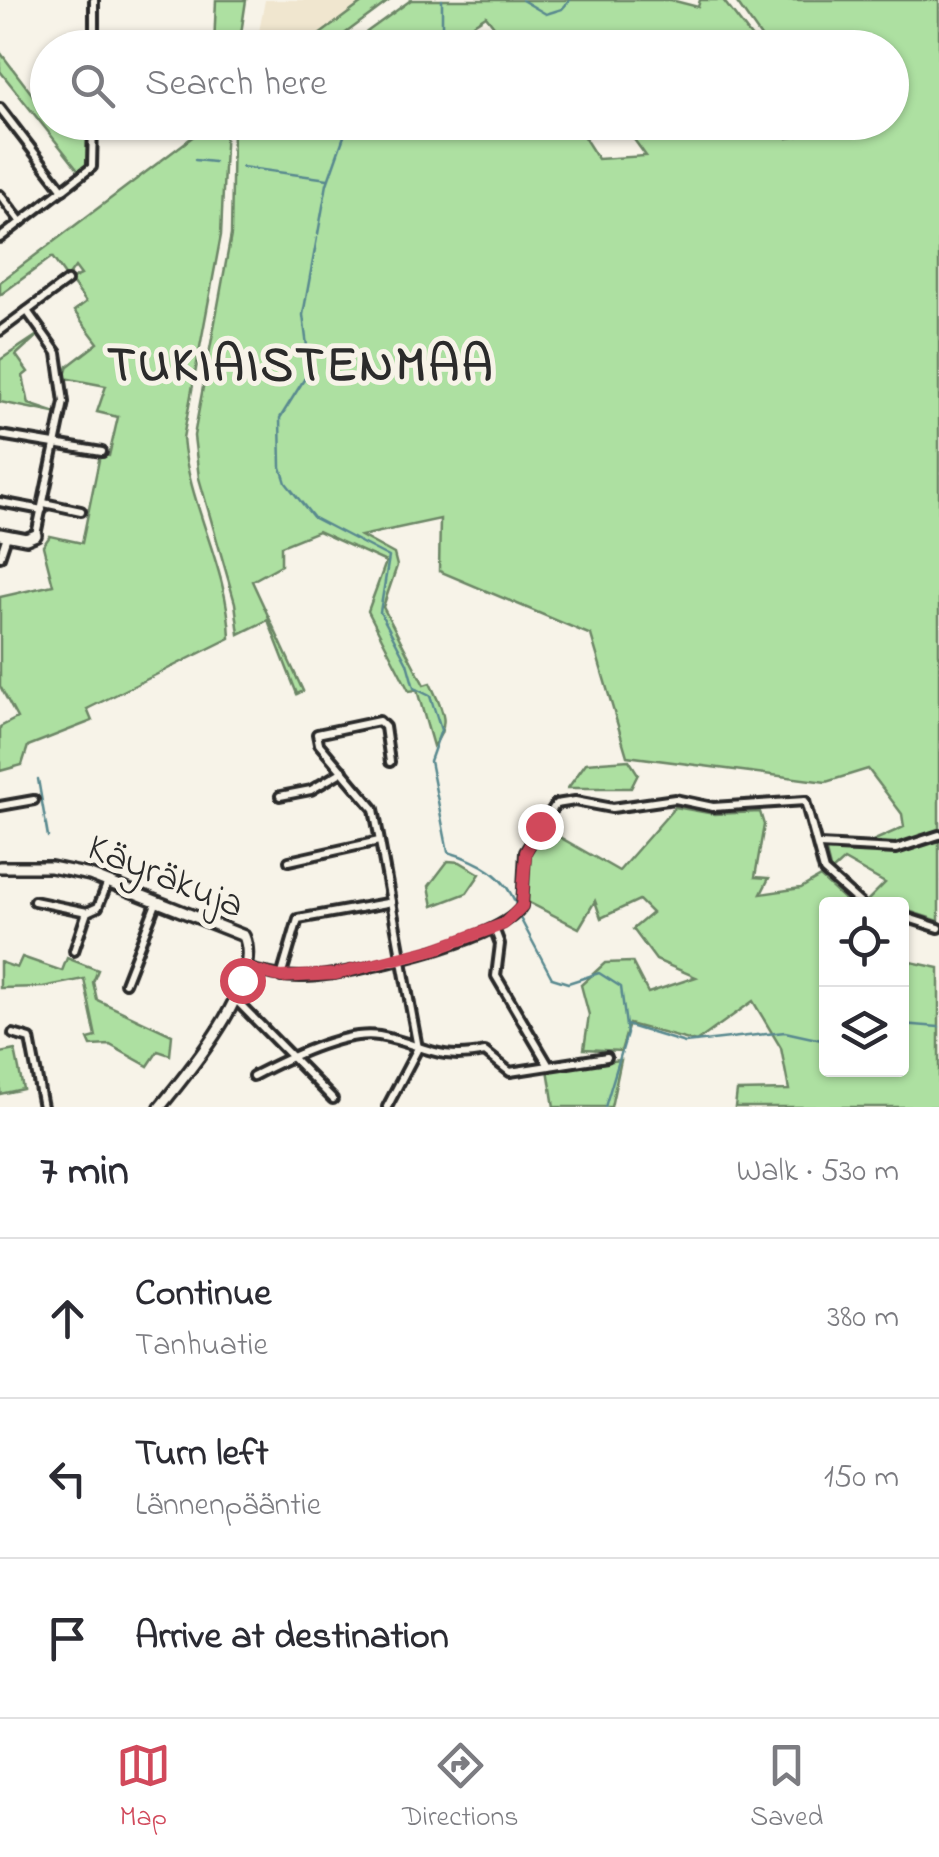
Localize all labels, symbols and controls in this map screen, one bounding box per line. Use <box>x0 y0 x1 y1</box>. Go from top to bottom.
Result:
search box <box>30 30 909 140</box>
text: Search here <box>145 57 327 113</box>
icon: search <box>65 58 120 113</box>
district label: TUKIAISTENMAA <box>107 331 495 404</box>
route end <box>518 804 564 850</box>
street label: Käyräkuja <box>78 820 252 936</box>
map controls <box>819 897 909 1077</box>
button: locate <box>819 897 909 987</box>
route start <box>220 958 266 1004</box>
button: layers <box>819 987 909 1077</box>
text: 7 min <box>40 1142 129 1203</box>
text: Walk · 530 m <box>737 1149 899 1196</box>
text: Continue <box>135 1267 271 1323</box>
icon: ahead <box>40 1291 95 1346</box>
text: 380 m <box>827 1295 899 1342</box>
text: Tanhuatie <box>135 1323 268 1370</box>
text: Turn left <box>135 1427 268 1483</box>
icon: left <box>40 1451 95 1506</box>
text: 150 m <box>824 1455 899 1502</box>
text: Lännenpääntie <box>135 1483 321 1530</box>
text: Arrive at destination <box>135 1610 449 1666</box>
icon: arrive <box>40 1611 95 1666</box>
tab: Map <box>116 1738 171 1839</box>
tab: Directions <box>402 1738 519 1839</box>
tab: Saved <box>750 1738 823 1839</box>

